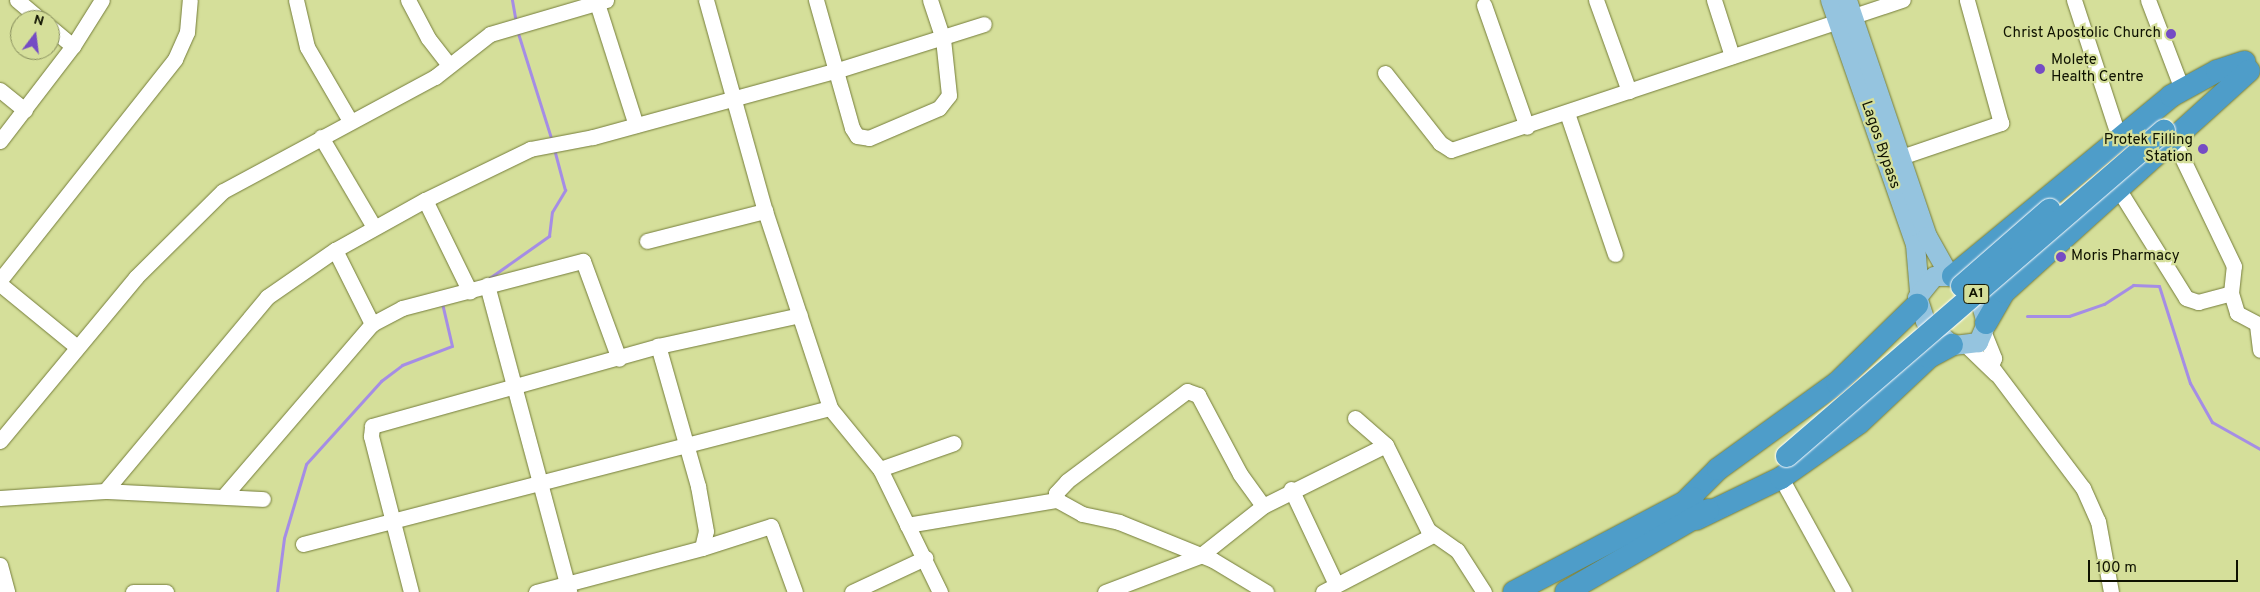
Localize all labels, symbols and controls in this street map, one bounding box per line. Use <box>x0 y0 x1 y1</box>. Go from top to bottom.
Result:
north arrow <box>10 10 60 60</box>
text: N <box>32 11 46 31</box>
place label: Christ Apostolic Church <box>2002 25 2161 43</box>
marker: Christ Apostolic Church <box>2165 28 2177 40</box>
place label: Molete Health Centre <box>2051 51 2144 86</box>
marker: Molete Health Centre <box>2033 62 2047 76</box>
street label: Lagos Bypass <box>1857 99 1903 191</box>
place label: Protek Filling Station <box>2104 131 2193 166</box>
marker: Protek Filling Station <box>2197 143 2209 155</box>
place label: Moris Pharmacy <box>2071 248 2180 266</box>
marker: Moris Pharmacy <box>2055 251 2067 263</box>
road number: A1 <box>1962 282 1990 306</box>
scale bar <box>2090 550 2240 582</box>
text: 100 m <box>2096 559 2137 578</box>

